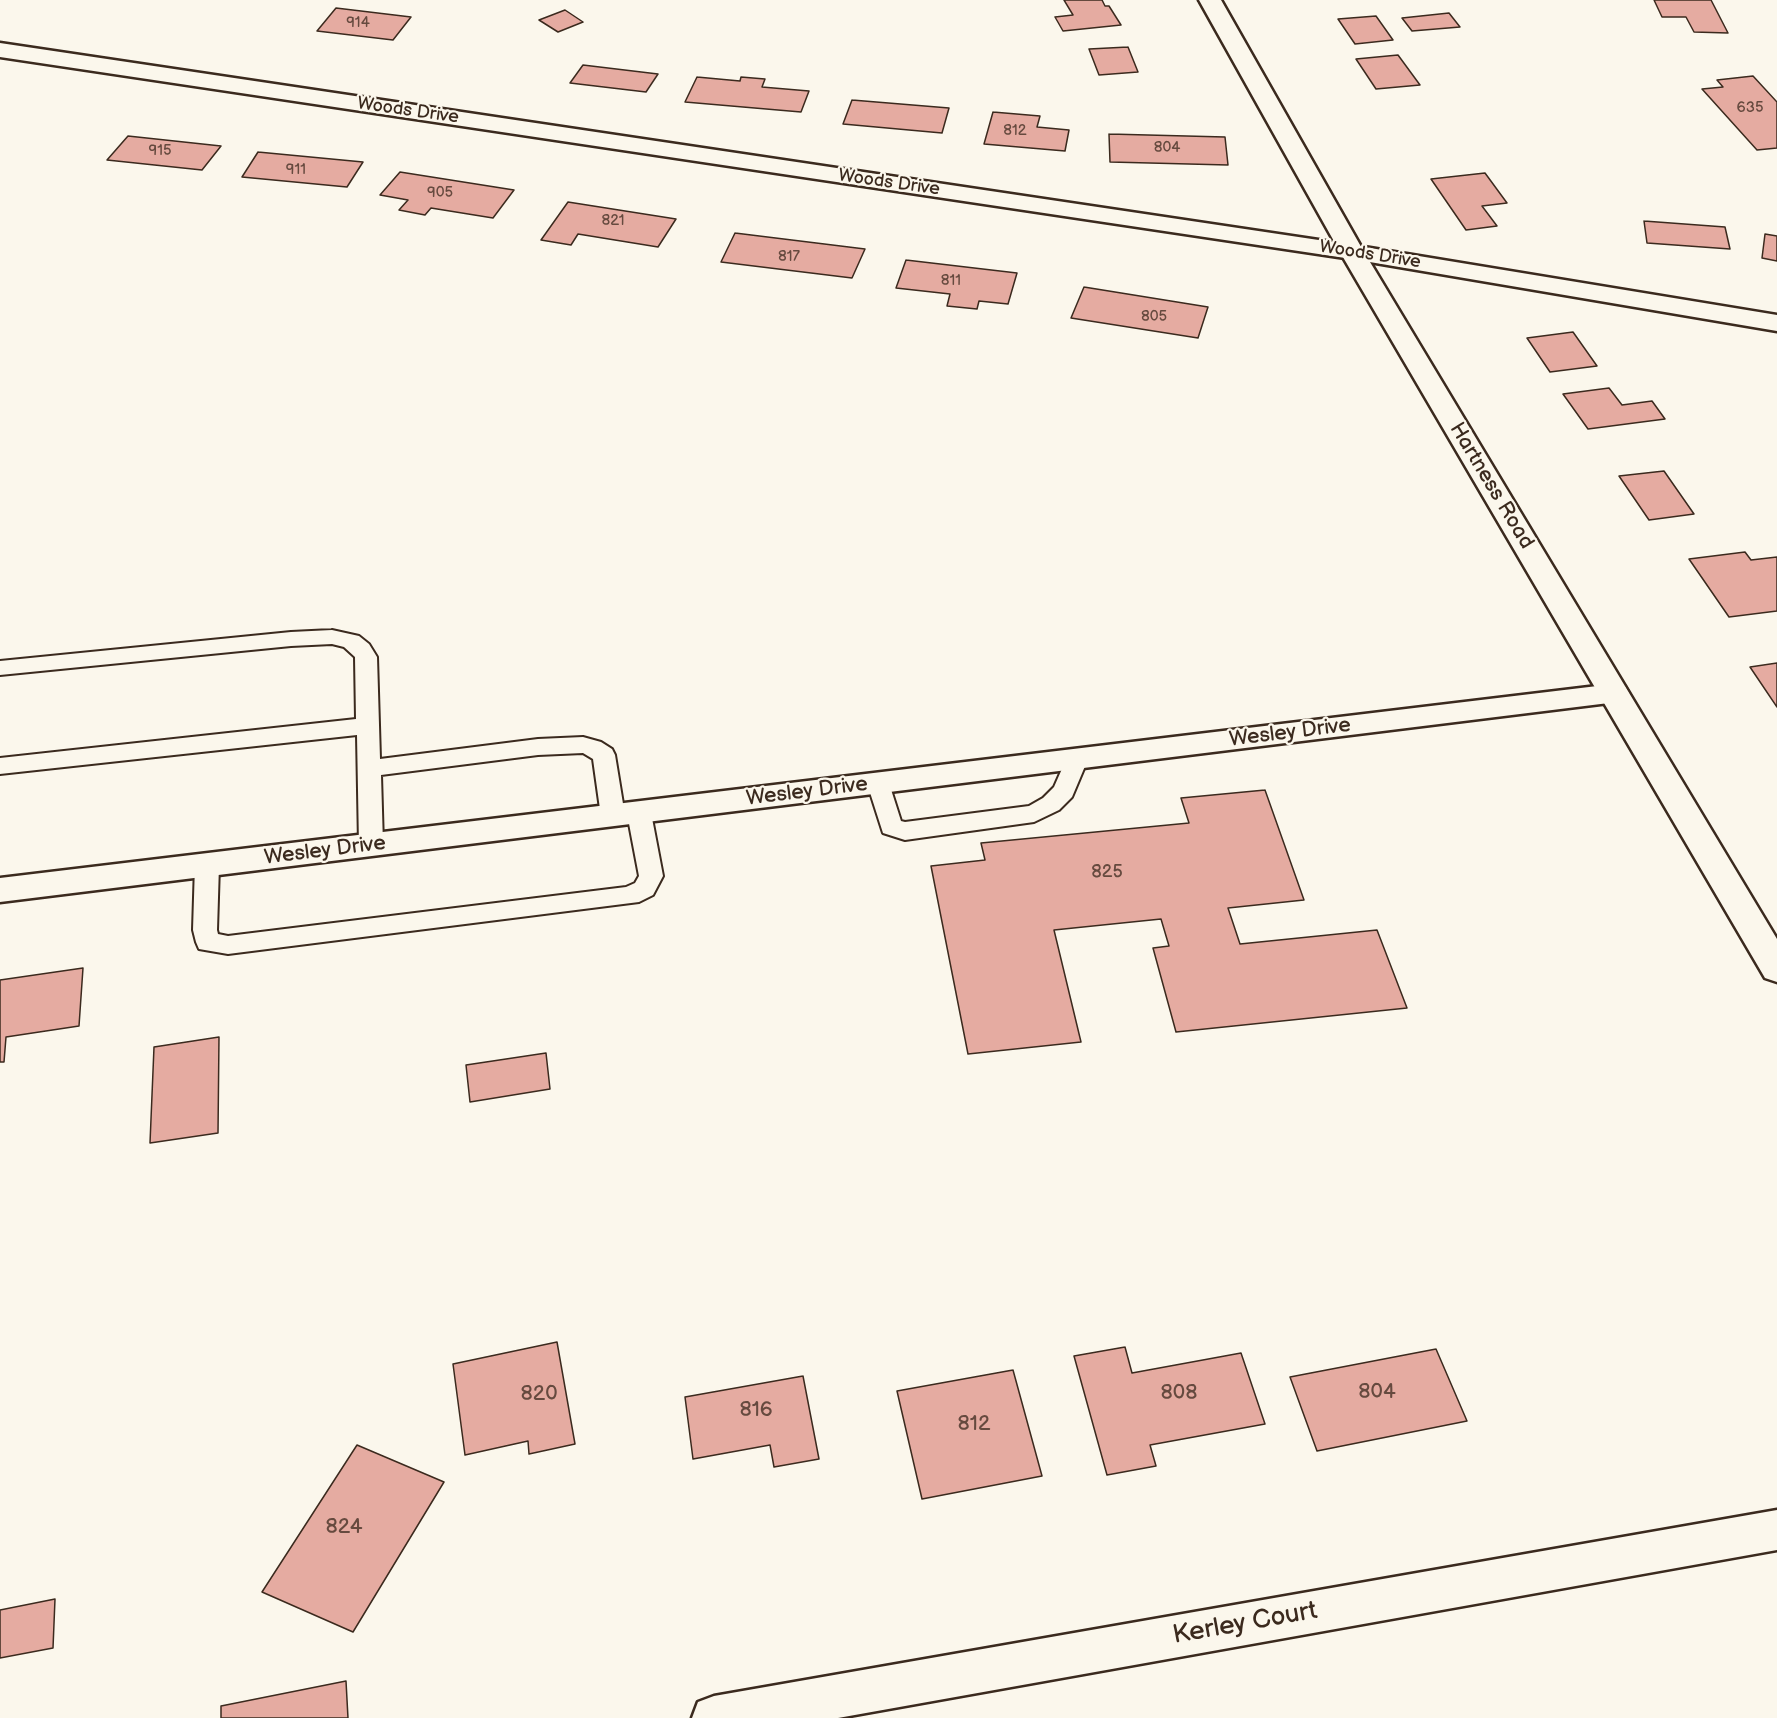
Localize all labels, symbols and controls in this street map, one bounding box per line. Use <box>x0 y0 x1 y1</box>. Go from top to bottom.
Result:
house number: 914 <box>346 14 370 32</box>
street label: Woods Drive <box>356 93 460 129</box>
house number: 635 <box>1737 99 1763 117</box>
house number: 812 <box>1003 122 1027 140</box>
house number: 804 <box>1154 139 1180 157</box>
house number: 915 <box>148 142 172 160</box>
house number: 911 <box>286 161 306 179</box>
street label: Woods Drive <box>837 165 941 201</box>
house number: 905 <box>427 184 453 202</box>
house number: 821 <box>601 212 625 230</box>
street label: Woods Drive <box>1318 236 1422 274</box>
house number: 817 <box>778 248 800 266</box>
house number: 811 <box>941 272 961 290</box>
house number: 805 <box>1141 308 1167 326</box>
street label: Hartness Road <box>1443 418 1539 554</box>
street label: Wesley Drive <box>1228 713 1352 753</box>
street label: Wesley Drive <box>745 772 869 812</box>
street label: Wesley Drive <box>263 831 387 871</box>
house number: 825 <box>1091 861 1123 883</box>
house number: 804 <box>1358 1380 1396 1406</box>
house number: 808 <box>1161 1381 1197 1407</box>
house number: 820 <box>521 1382 557 1408</box>
house number: 816 <box>739 1398 773 1424</box>
house number: 812 <box>958 1412 990 1438</box>
house number: 824 <box>325 1515 363 1541</box>
street label: Kerley Court <box>1170 1596 1320 1652</box>

